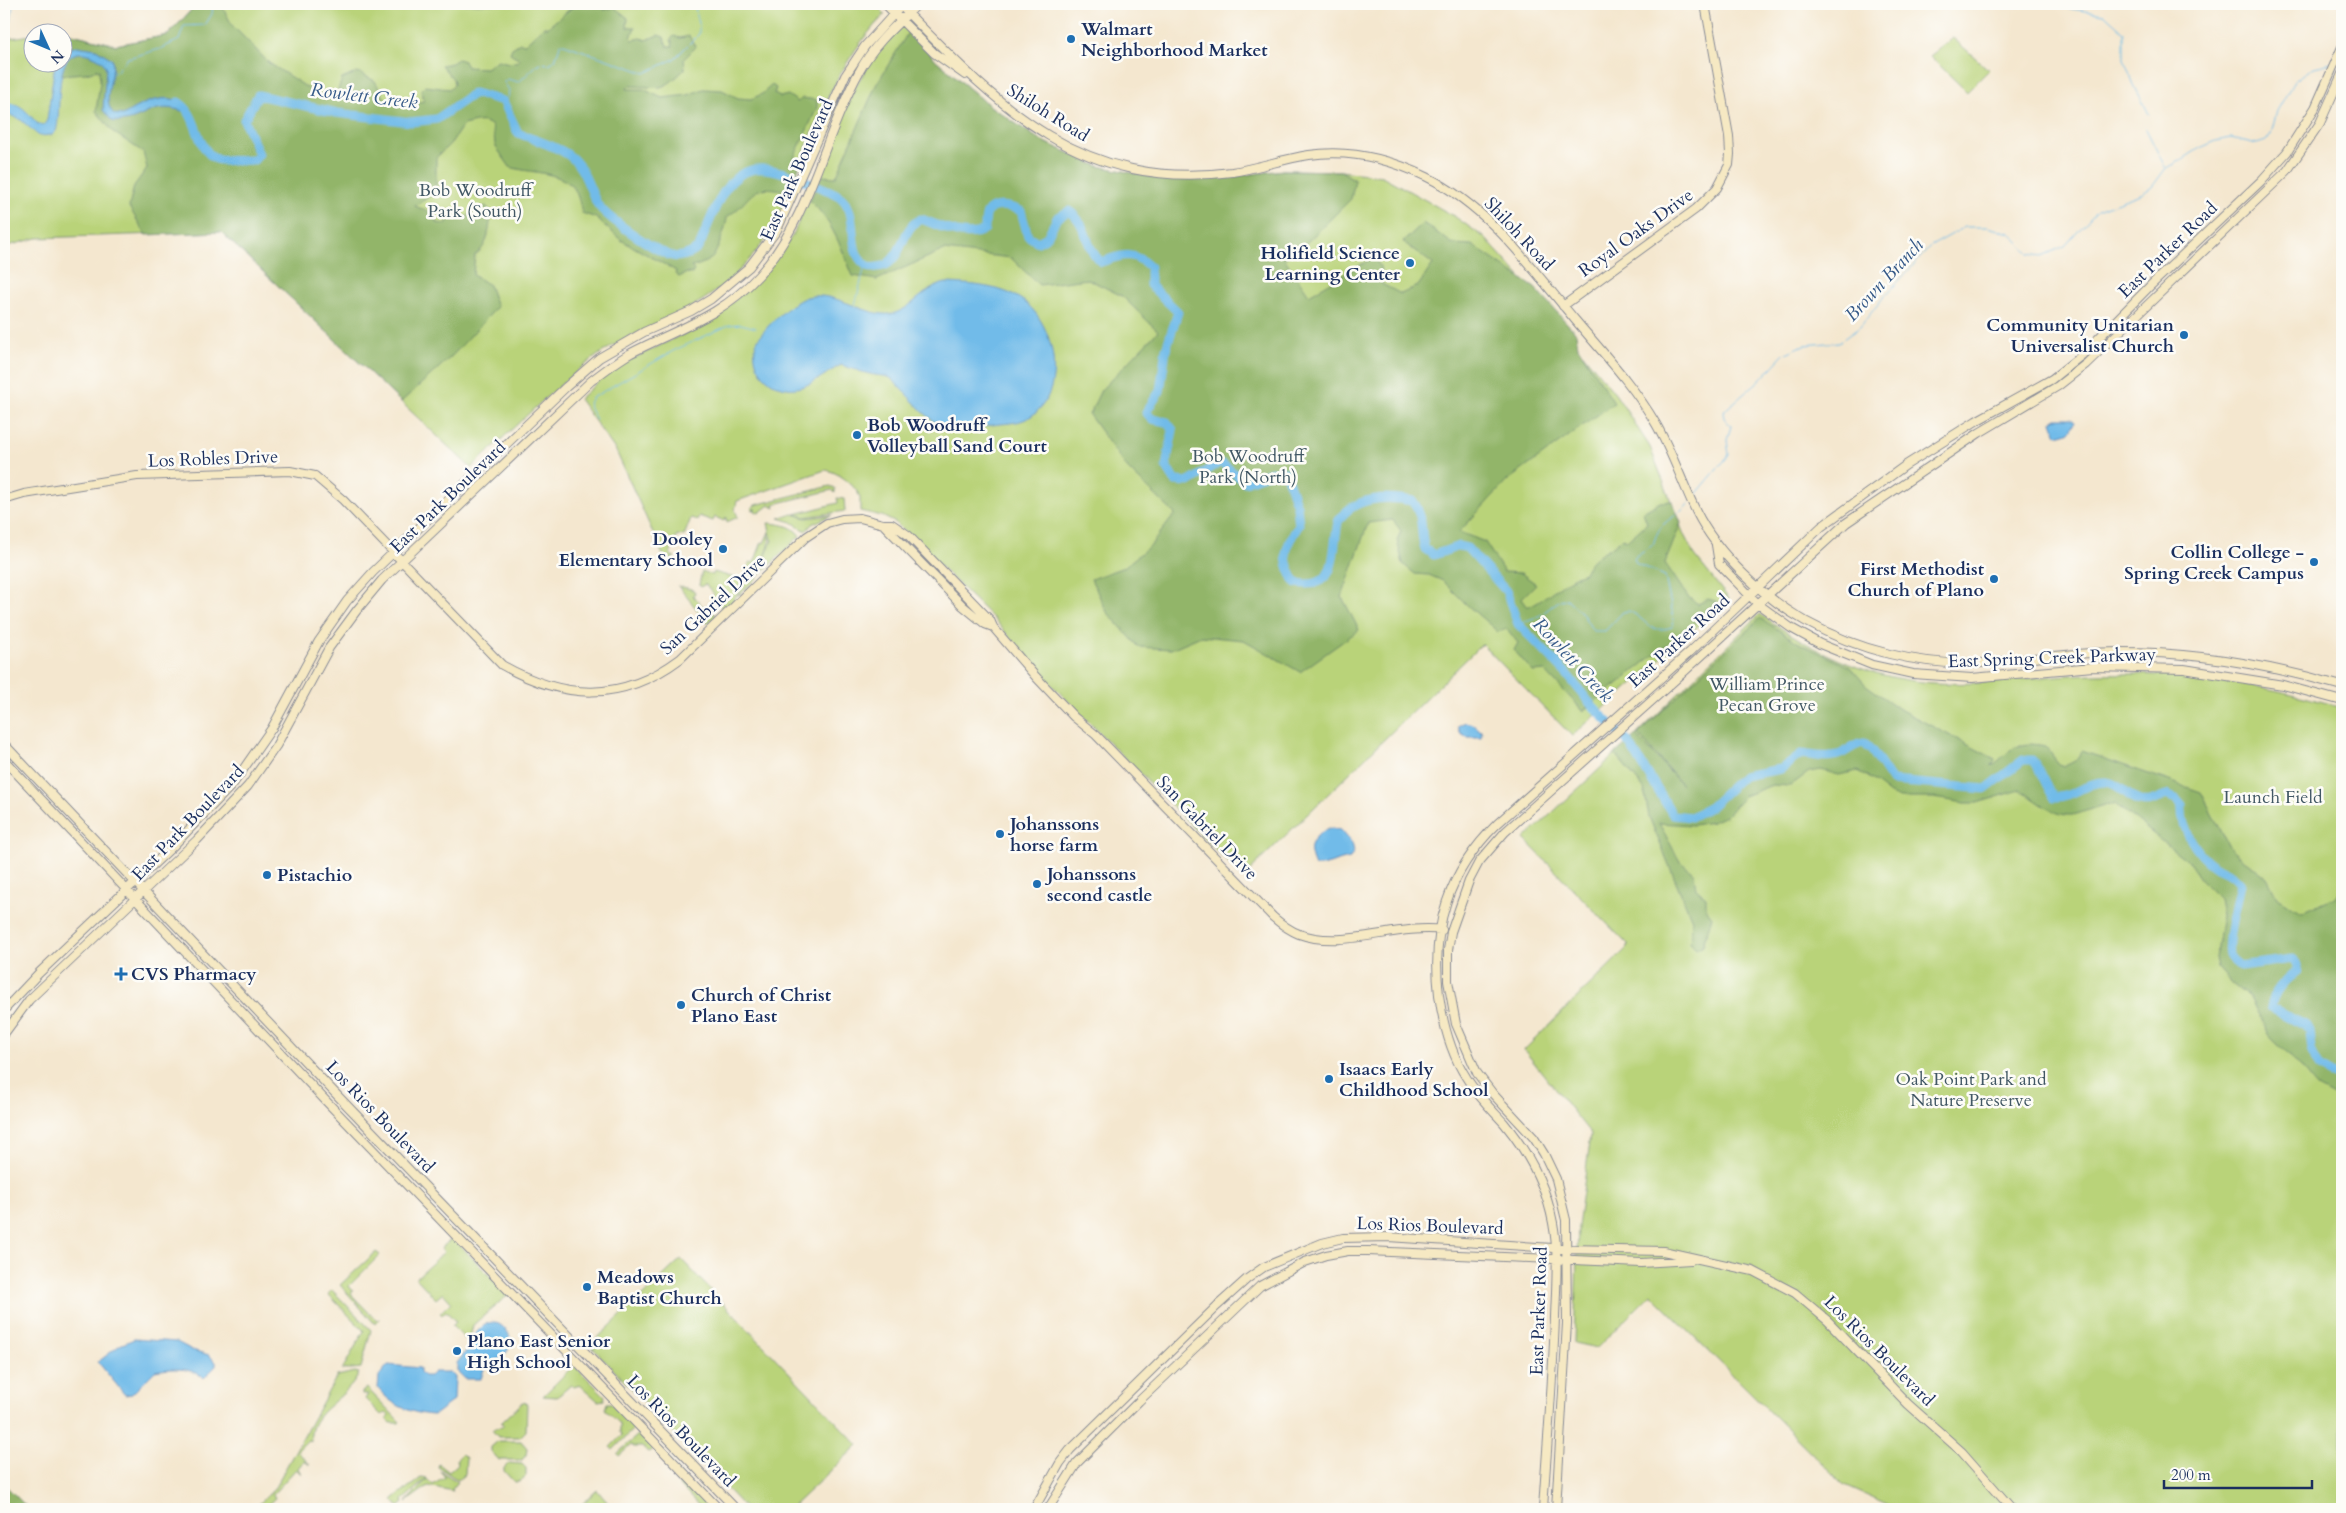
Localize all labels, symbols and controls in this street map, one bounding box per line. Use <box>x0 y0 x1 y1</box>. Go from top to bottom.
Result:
place label: Walmart Neighborhood Market <box>1080 17 1268 63</box>
north arrow <box>22 22 72 72</box>
marker: Walmart Neighborhood Market <box>1065 33 1077 45</box>
text: N <box>46 46 68 68</box>
water label: Rowlett Creek <box>309 77 420 116</box>
street label: Shiloh Road <box>1002 78 1094 148</box>
street label: East Park Boulevard <box>755 95 840 245</box>
park label: Bob Woodruff Park (South) <box>419 178 535 224</box>
street label: Royal Oaks Drive <box>1574 183 1698 283</box>
street label: Shiloh Road <box>1478 192 1560 277</box>
street label: East Parker Road <box>2113 196 2223 304</box>
water label: Brown Branch <box>1839 233 1929 327</box>
place label: Holifield Science Learning Center <box>1260 241 1401 287</box>
marker: Holifield Science Learning Center <box>1404 257 1416 269</box>
place label: Community Unitarian Universalist Church <box>1986 313 2174 359</box>
marker: Community Unitarian Universalist Church <box>2178 329 2190 341</box>
place label: Bob Woodruff Volleyball Sand Court <box>867 413 1048 459</box>
marker: Bob Woodruff Volleyball Sand Court <box>851 429 863 441</box>
street label: East Park Boulevard <box>384 435 512 559</box>
street label: Los Robles Drive <box>147 444 279 474</box>
park label: Bob Woodruff Park (North) <box>1192 444 1308 490</box>
place label: Dooley Elementary School <box>559 527 714 573</box>
place label: Collin College - Spring Creek Campus <box>2124 540 2304 586</box>
marker: Dooley Elementary School <box>717 543 729 555</box>
street label: San Gabriel Drive <box>655 549 771 661</box>
marker: Collin College - Spring Creek Campus <box>2308 556 2320 568</box>
place label: First Methodist Church of Plano <box>1847 557 1985 603</box>
marker: First Methodist Church of Plano <box>1988 573 2000 585</box>
street label: East Parker Road <box>1623 588 1736 694</box>
water label: Rowlett Creek <box>1527 612 1620 709</box>
street label: East Spring Creek Parkway <box>1947 642 2157 674</box>
park label: William Prince Pecan Grove <box>1708 672 1825 718</box>
street label: East Park Boulevard <box>126 759 250 887</box>
street label: San Gabriel Drive <box>1151 770 1263 886</box>
park label: Launch Field <box>2223 785 2323 810</box>
place label: Johanssons horse farm <box>1007 812 1099 858</box>
marker: Johanssons horse farm <box>994 828 1006 840</box>
place label: Johanssons second castle <box>1044 862 1152 908</box>
place label: Pistachio <box>277 863 352 888</box>
marker: Pistachio <box>261 869 273 881</box>
marker: Johanssons second castle <box>1031 878 1043 890</box>
place label: CVS Pharmacy <box>131 962 257 987</box>
marker: CVS Pharmacy <box>115 968 127 980</box>
place label: Church of Christ Plano East <box>691 983 832 1029</box>
marker: Church of Christ Plano East <box>675 999 687 1011</box>
street label: Los Rios Boulevard <box>320 1055 440 1179</box>
place label: Isaacs Early Childhood School <box>1339 1057 1488 1103</box>
park label: Oak Point Park and Nature Preserve <box>1895 1067 2047 1113</box>
marker: Isaacs Early Childhood School <box>1323 1073 1335 1085</box>
street label: Los Rios Boulevard <box>1356 1211 1504 1241</box>
street label: East Parker Road <box>1524 1246 1554 1376</box>
place label: Meadows Baptist Church <box>597 1265 722 1311</box>
marker: Meadows Baptist Church <box>581 1281 593 1293</box>
street label: Los Rios Boulevard <box>1818 1290 1940 1412</box>
place label: Plano East Senior High School <box>467 1329 611 1375</box>
marker: Plano East Senior High School <box>451 1345 463 1357</box>
street label: Los Rios Boulevard <box>621 1369 741 1493</box>
scale bar <box>2164 1458 2311 1490</box>
text: 200 m <box>2171 1465 2211 1485</box>

